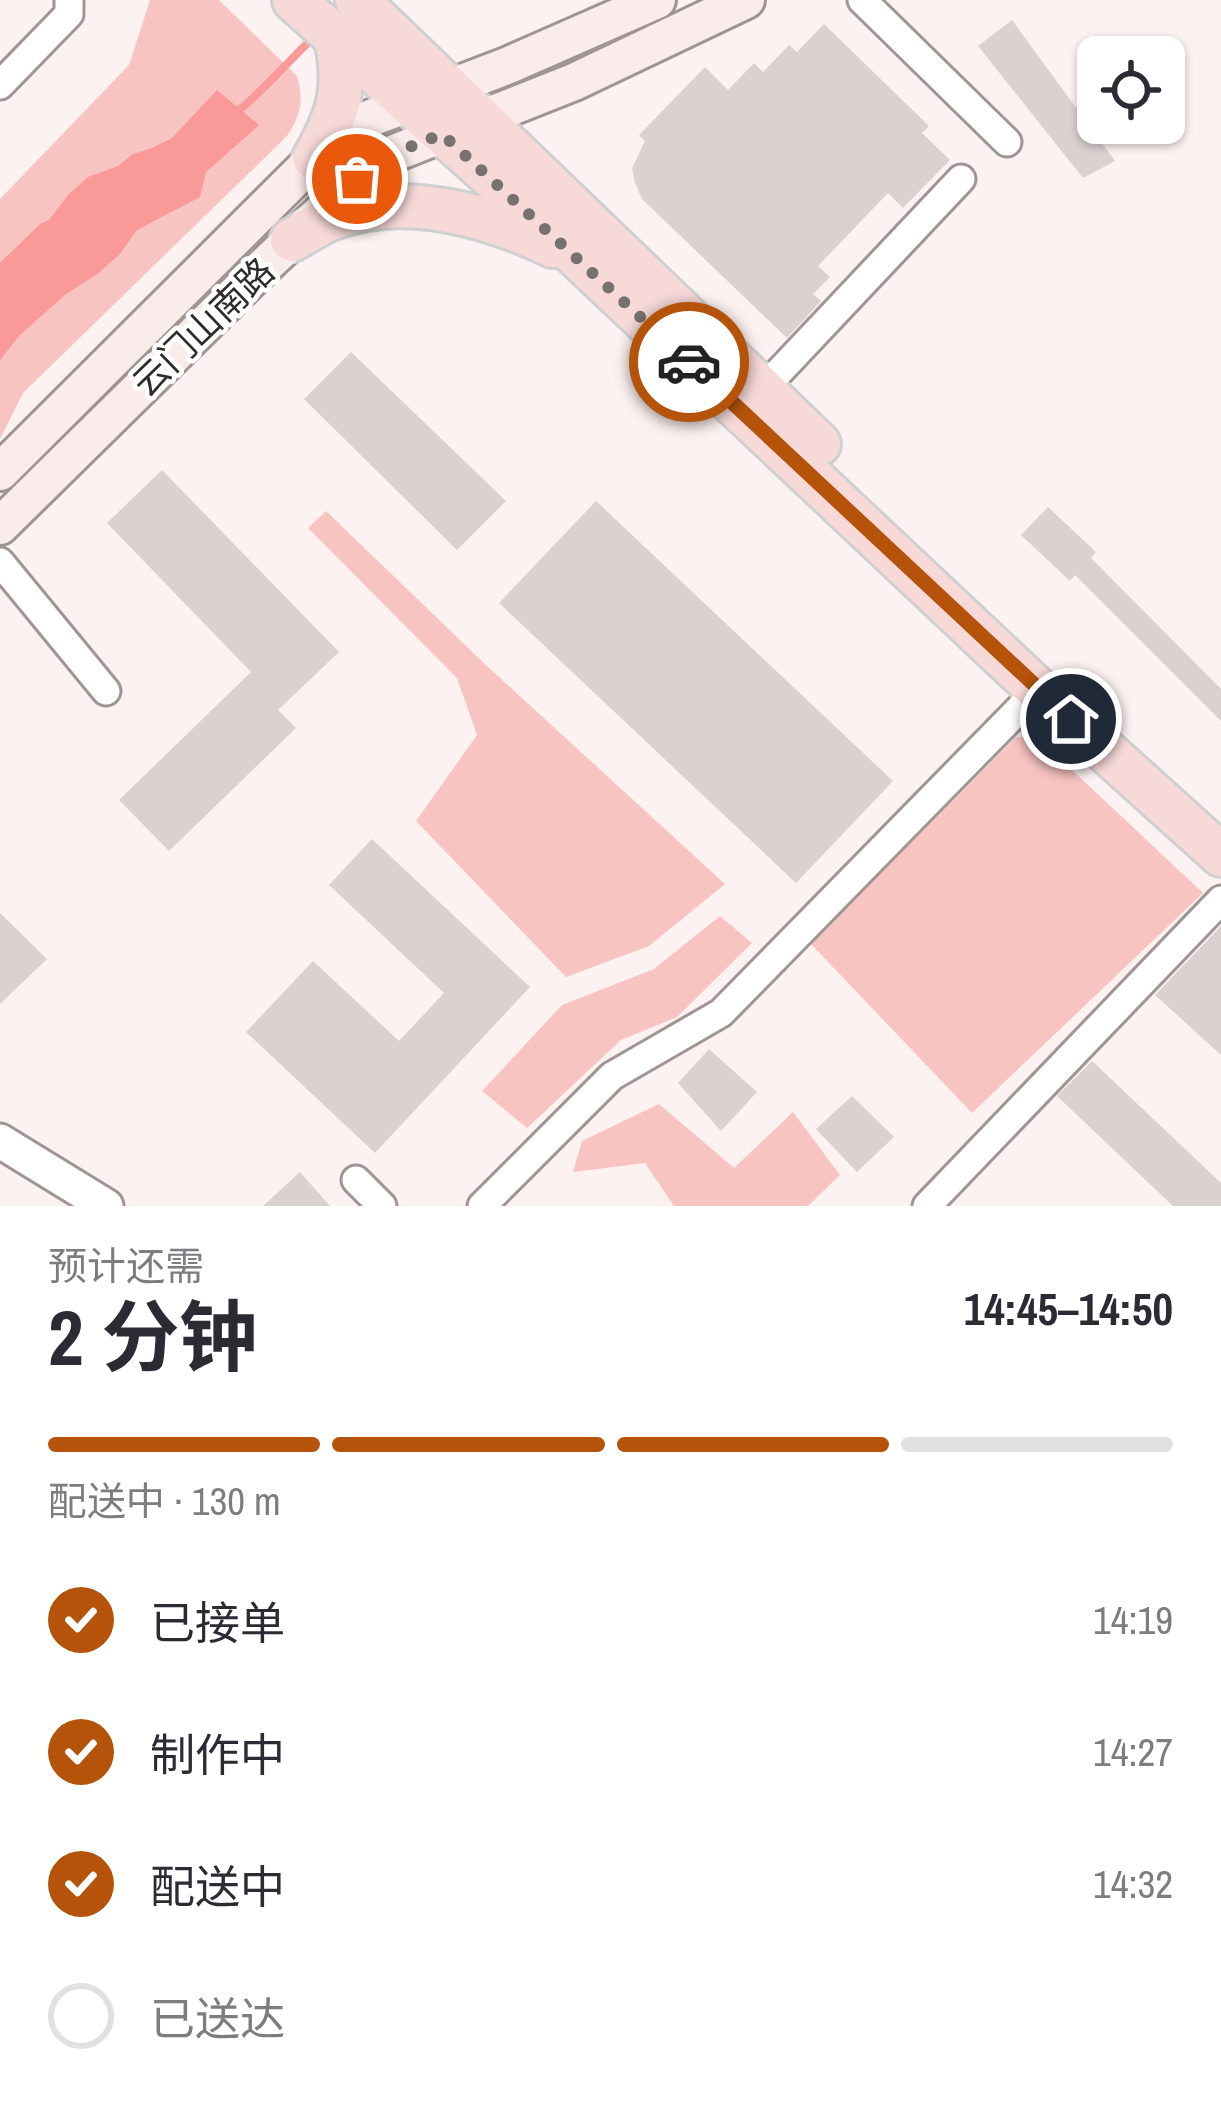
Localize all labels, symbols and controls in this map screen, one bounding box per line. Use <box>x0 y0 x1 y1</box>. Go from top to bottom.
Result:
map controls <box>1077 36 1185 144</box>
button: locate <box>1077 36 1185 144</box>
pin <box>306 128 408 230</box>
icon: bag <box>324 146 390 212</box>
street label: 云门山南路 <box>122 247 284 407</box>
courier <box>629 302 749 422</box>
icon: car <box>656 329 722 395</box>
pin <box>1020 668 1122 770</box>
icon: home <box>1038 686 1104 752</box>
text: 预计还需 <box>48 1240 204 1292</box>
text: 14:45–14:50 <box>964 1278 1173 1339</box>
text: 2 分钟 <box>48 1284 257 1389</box>
text: 配送中 · 130 m <box>48 1475 281 1527</box>
icon: check <box>48 1587 114 1653</box>
text: 已接单 <box>150 1592 285 1653</box>
text: 14:19 <box>1093 1594 1173 1646</box>
icon: check <box>48 1719 114 1785</box>
text: 制作中 <box>150 1724 285 1785</box>
text: 14:27 <box>1093 1726 1173 1778</box>
icon: check <box>48 1851 114 1917</box>
text: 配送中 <box>150 1856 285 1917</box>
text: 14:32 <box>1093 1858 1173 1910</box>
text: 已送达 <box>150 1988 285 2049</box>

